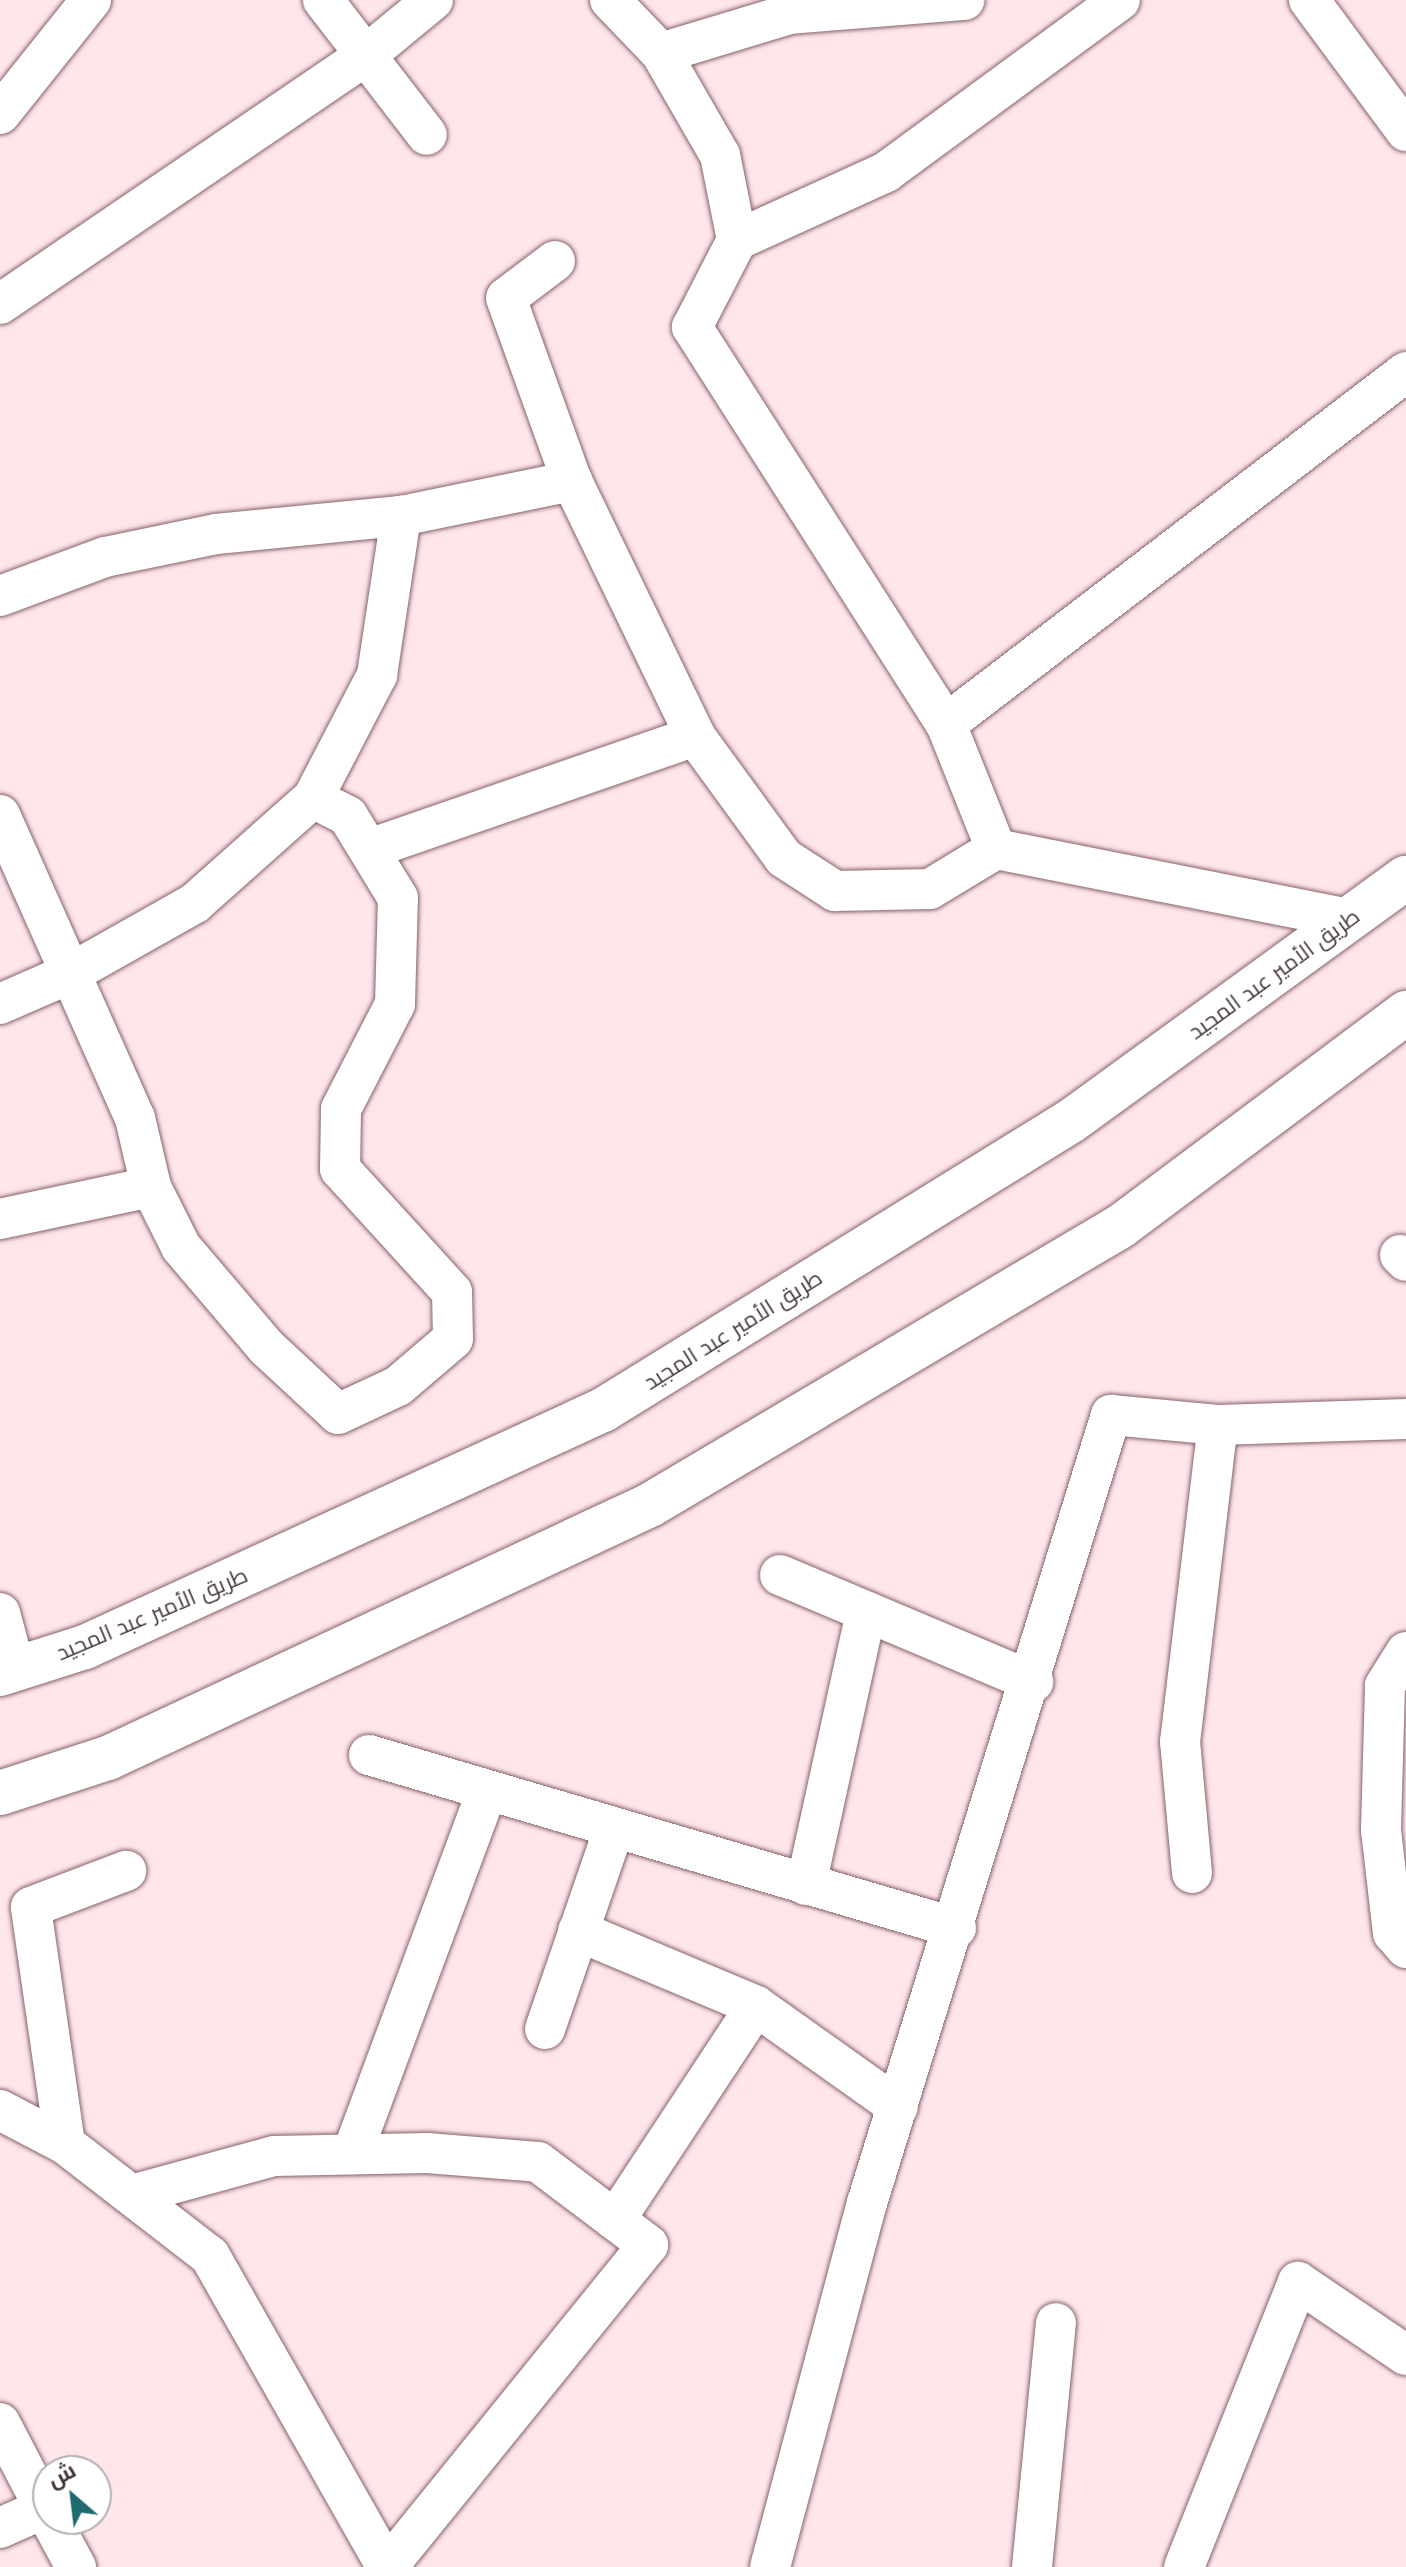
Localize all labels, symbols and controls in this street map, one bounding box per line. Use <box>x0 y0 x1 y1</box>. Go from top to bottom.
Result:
street label: طريق الأمير عبد المجيد <box>1183 903 1365 1045</box>
street label: طريق الأمير عبد المجيد <box>639 1264 827 1396</box>
street label: طريق الأمير عبد المجيد <box>52 1562 252 1666</box>
north arrow <box>32 2455 112 2535</box>
text: ش <box>43 2457 80 2493</box>

